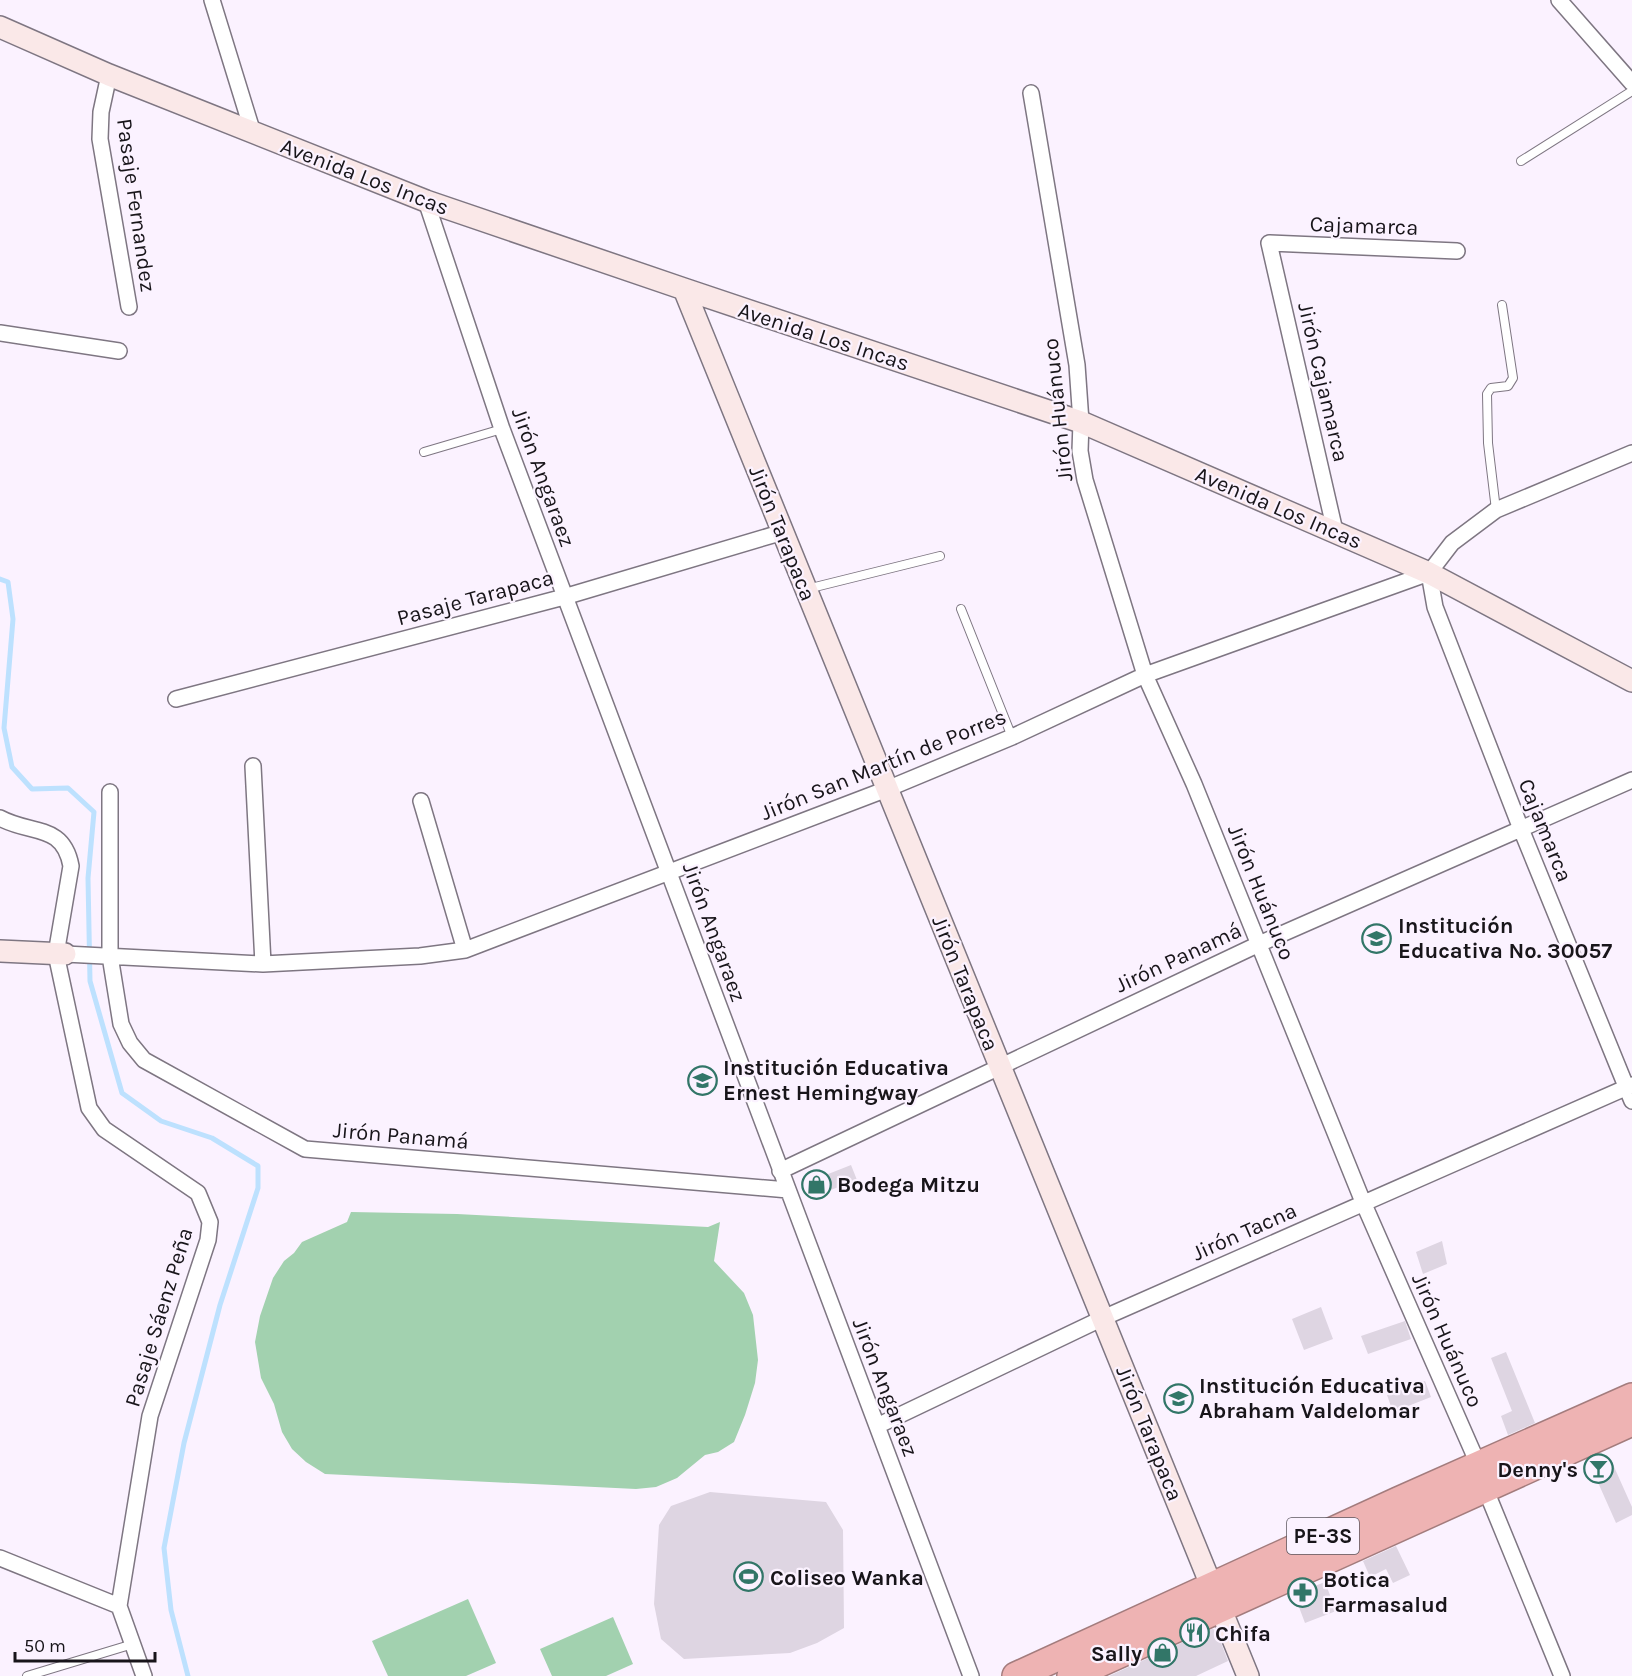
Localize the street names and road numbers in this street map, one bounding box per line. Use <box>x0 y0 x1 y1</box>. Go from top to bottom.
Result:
street label: Pasaje Fernandez <box>111 117 161 294</box>
street label: Avenida Los Incas <box>277 133 453 221</box>
street label: Cajamarca <box>1309 211 1419 241</box>
street label: Avenida Los Incas <box>735 297 912 377</box>
street label: Jirón Cajamarca <box>1292 300 1354 464</box>
street label: Jirón Huánuco <box>1038 337 1078 483</box>
street label: Jirón Angaraez <box>506 404 580 550</box>
street label: Avenida Los Incas <box>1191 461 1366 555</box>
street label: Jirón Tarapaca <box>743 462 821 605</box>
street label: Pasaje Tarapaca <box>394 565 556 631</box>
street label: Jirón San Martín de Porres <box>757 704 1010 826</box>
street label: Cajamarca <box>1513 775 1577 886</box>
street label: Jirón Huánuco <box>1222 821 1300 964</box>
street label: Jirón Angaraez <box>677 859 751 1005</box>
street label: Jirón Tarapaca <box>926 912 1004 1055</box>
street label: Jirón Panamá <box>1111 917 1246 998</box>
street label: Jirón Panamá <box>332 1117 470 1155</box>
street label: Jirón Tacna <box>1188 1197 1301 1267</box>
street label: Pasaje Sáenz Peña <box>119 1225 199 1410</box>
street label: Jirón Huánuco <box>1406 1269 1488 1411</box>
street label: Jirón Angaraez <box>847 1314 923 1460</box>
street label: Jirón Tarapaca <box>1110 1362 1188 1505</box>
road number: PE-3S <box>1287 1518 1359 1554</box>

